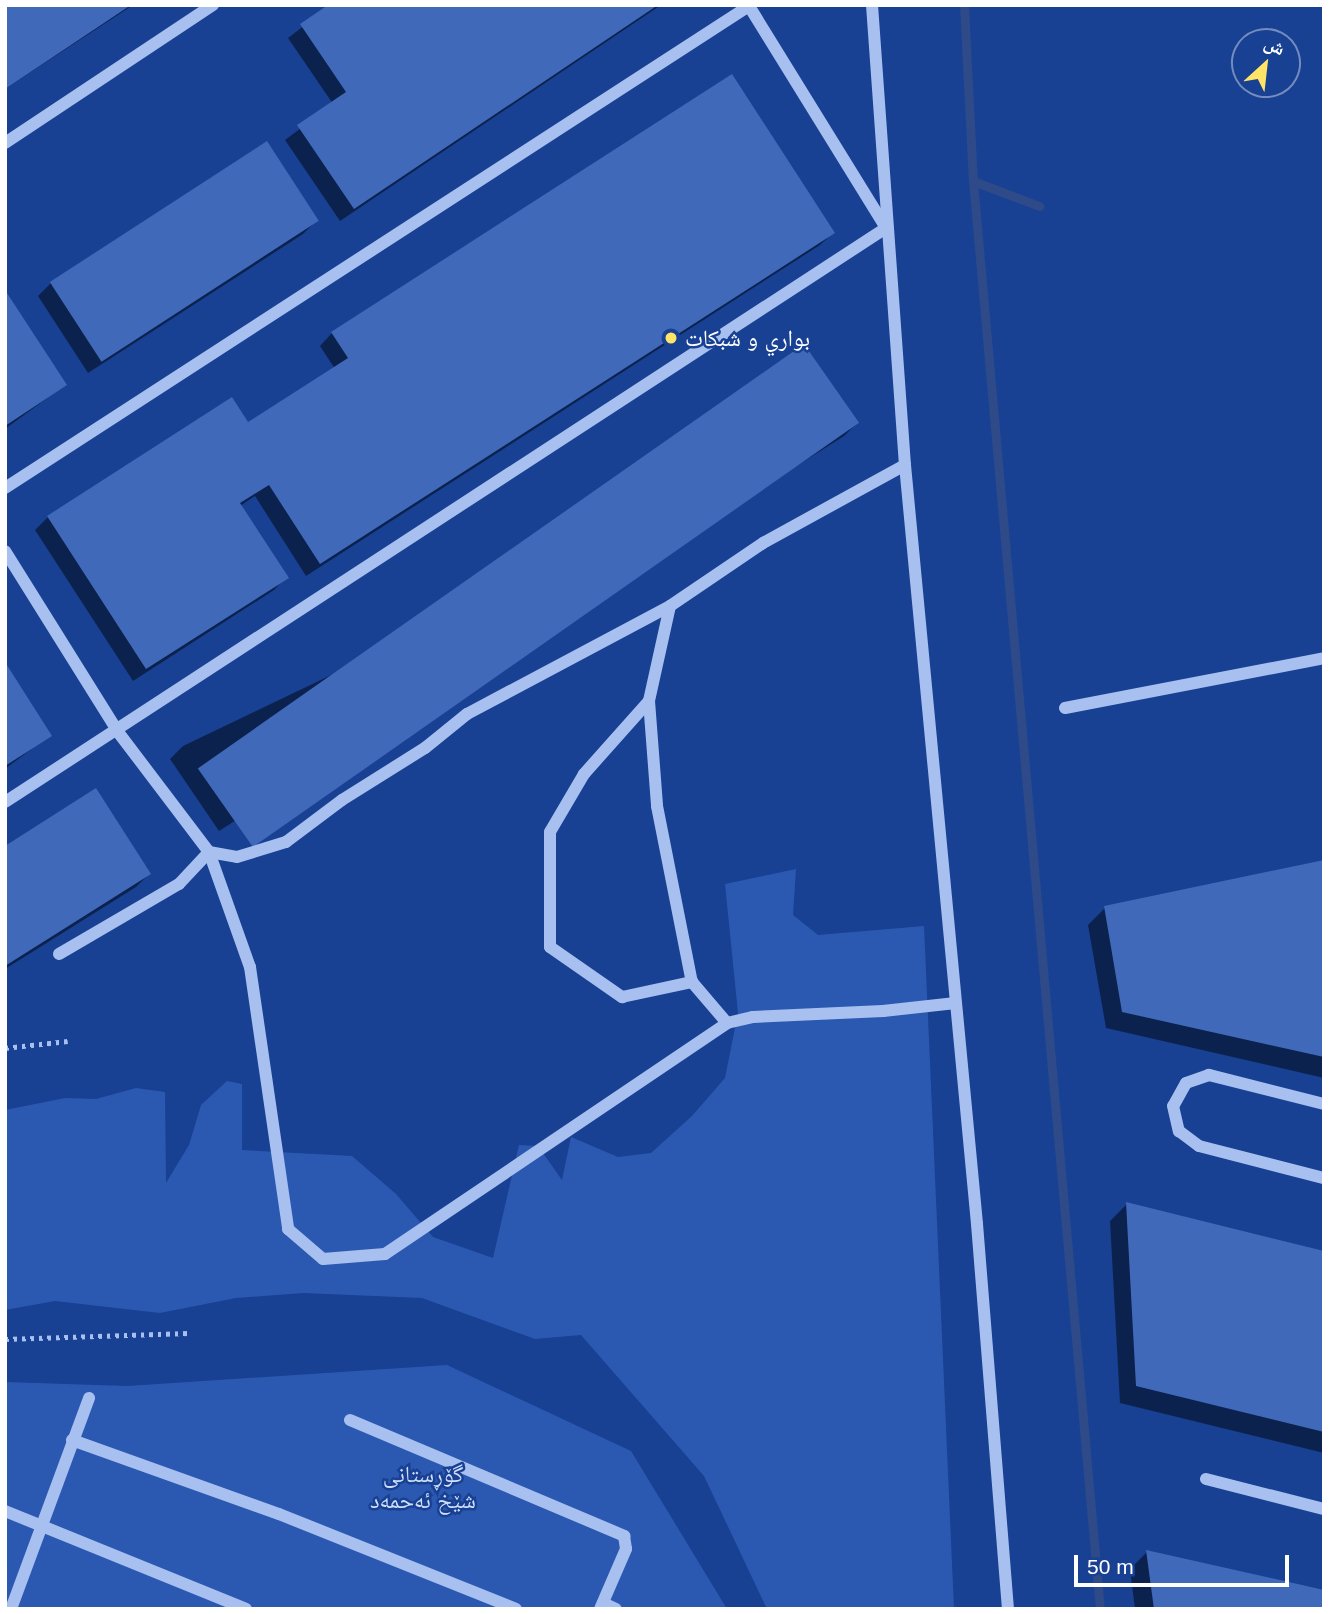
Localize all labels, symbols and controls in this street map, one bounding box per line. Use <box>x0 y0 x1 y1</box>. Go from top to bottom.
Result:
north arrow <box>1231 28 1301 98</box>
text: ش <box>1261 32 1289 60</box>
place label: بواري و شبكات <box>685 324 810 352</box>
marker: بواري و شبكات <box>663 330 679 346</box>
park label: گۆڕستانی شێخ ئەحمەد <box>370 1460 476 1514</box>
scale bar <box>1077 1540 1292 1584</box>
text: 50 m <box>1087 1555 1134 1578</box>

